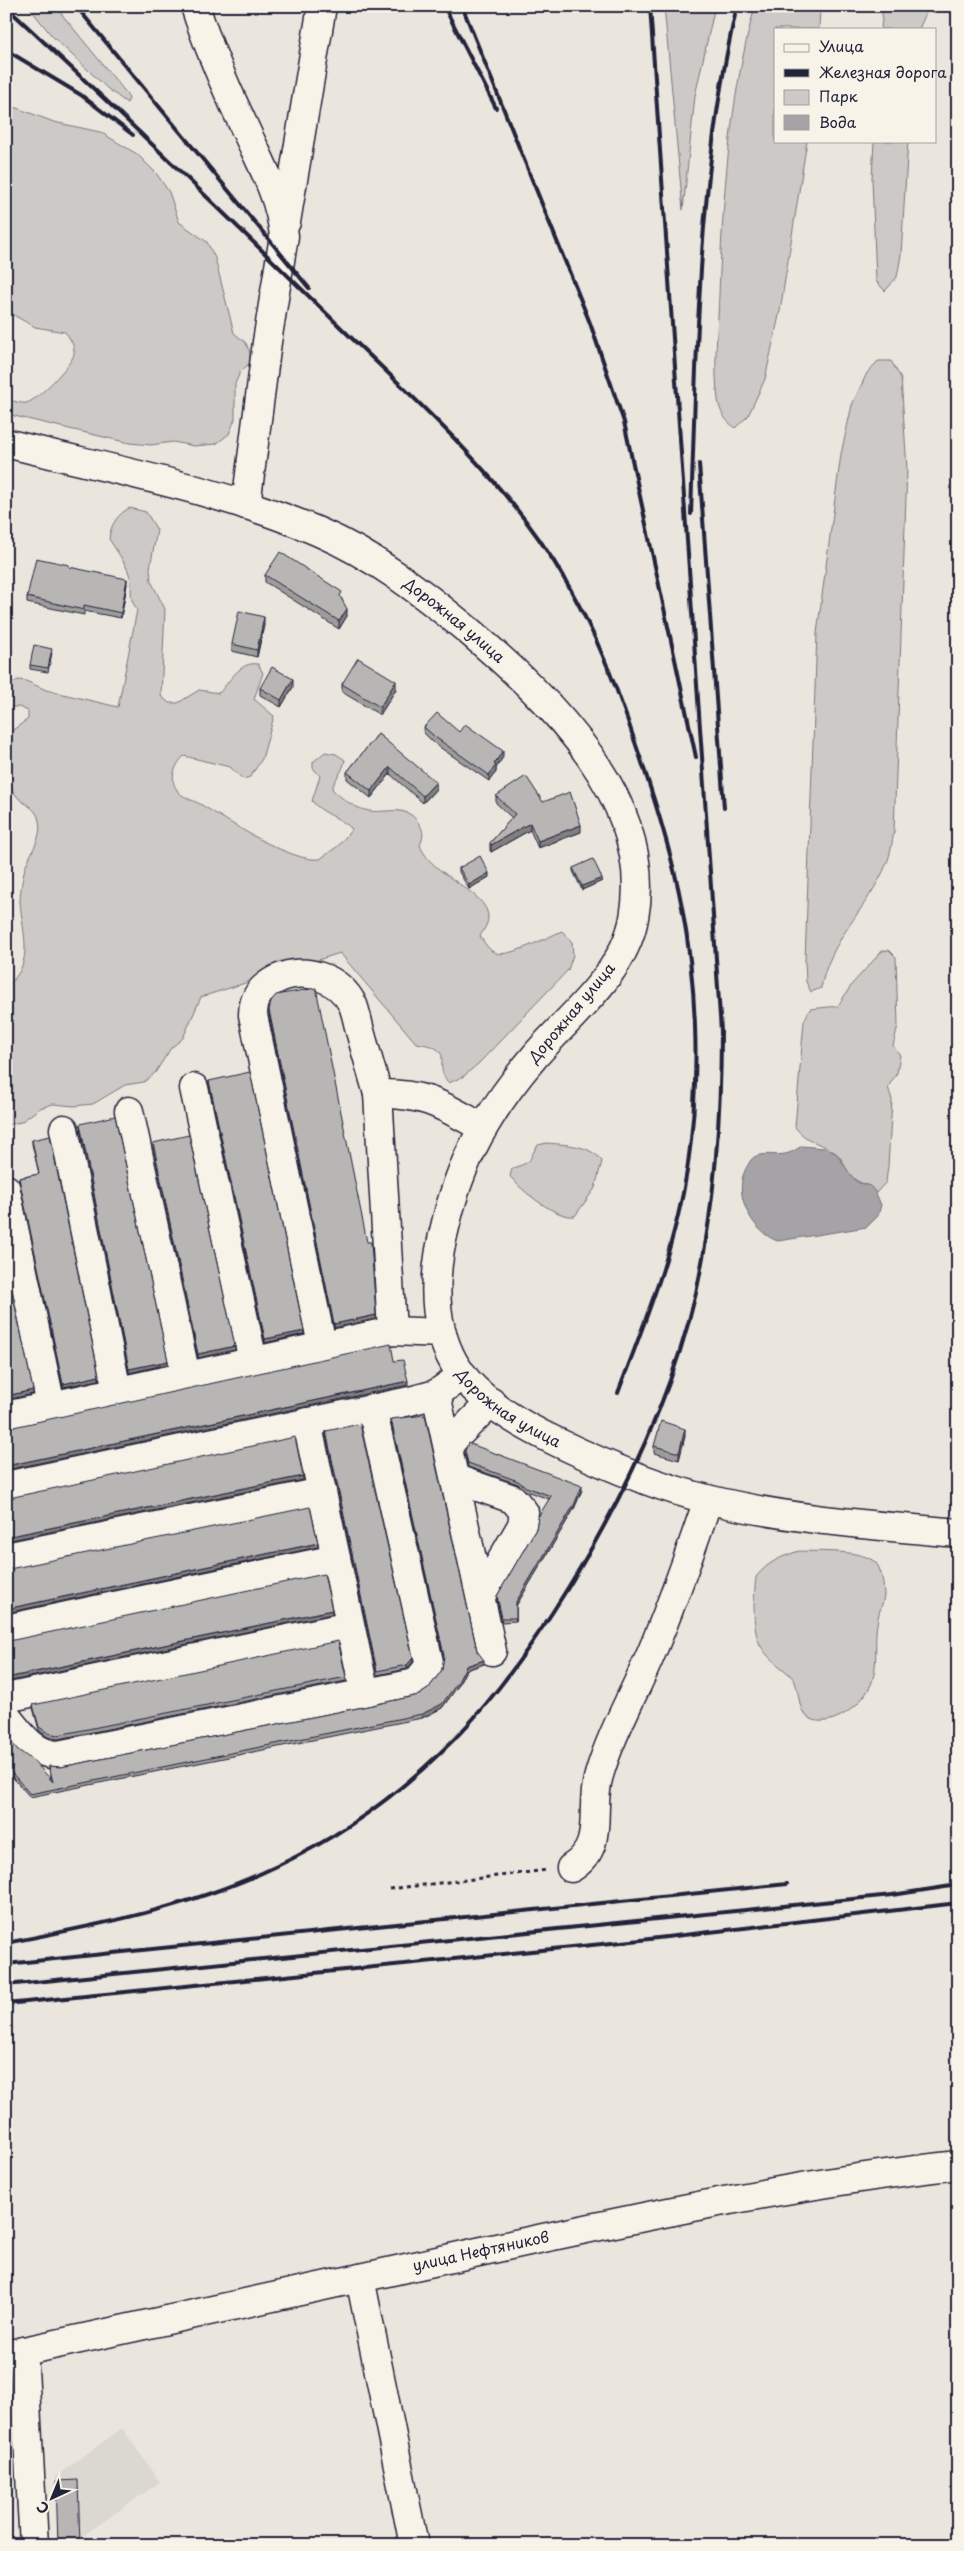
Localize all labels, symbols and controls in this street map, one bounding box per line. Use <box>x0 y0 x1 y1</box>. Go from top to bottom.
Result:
legend <box>774 28 936 142</box>
text: Улица <box>819 34 864 57</box>
text: Железная дорога <box>819 60 947 83</box>
text: Парк <box>819 84 858 107</box>
text: Вода <box>819 110 857 133</box>
street label: Дорожная улица <box>399 571 511 668</box>
street label: Дорожная улица <box>521 956 620 1068</box>
street label: Дорожная улица <box>451 1362 566 1453</box>
street label: улица Нефтяников <box>410 2224 551 2276</box>
north arrow <box>28 2474 78 2524</box>
text: С <box>32 2497 54 2519</box>

